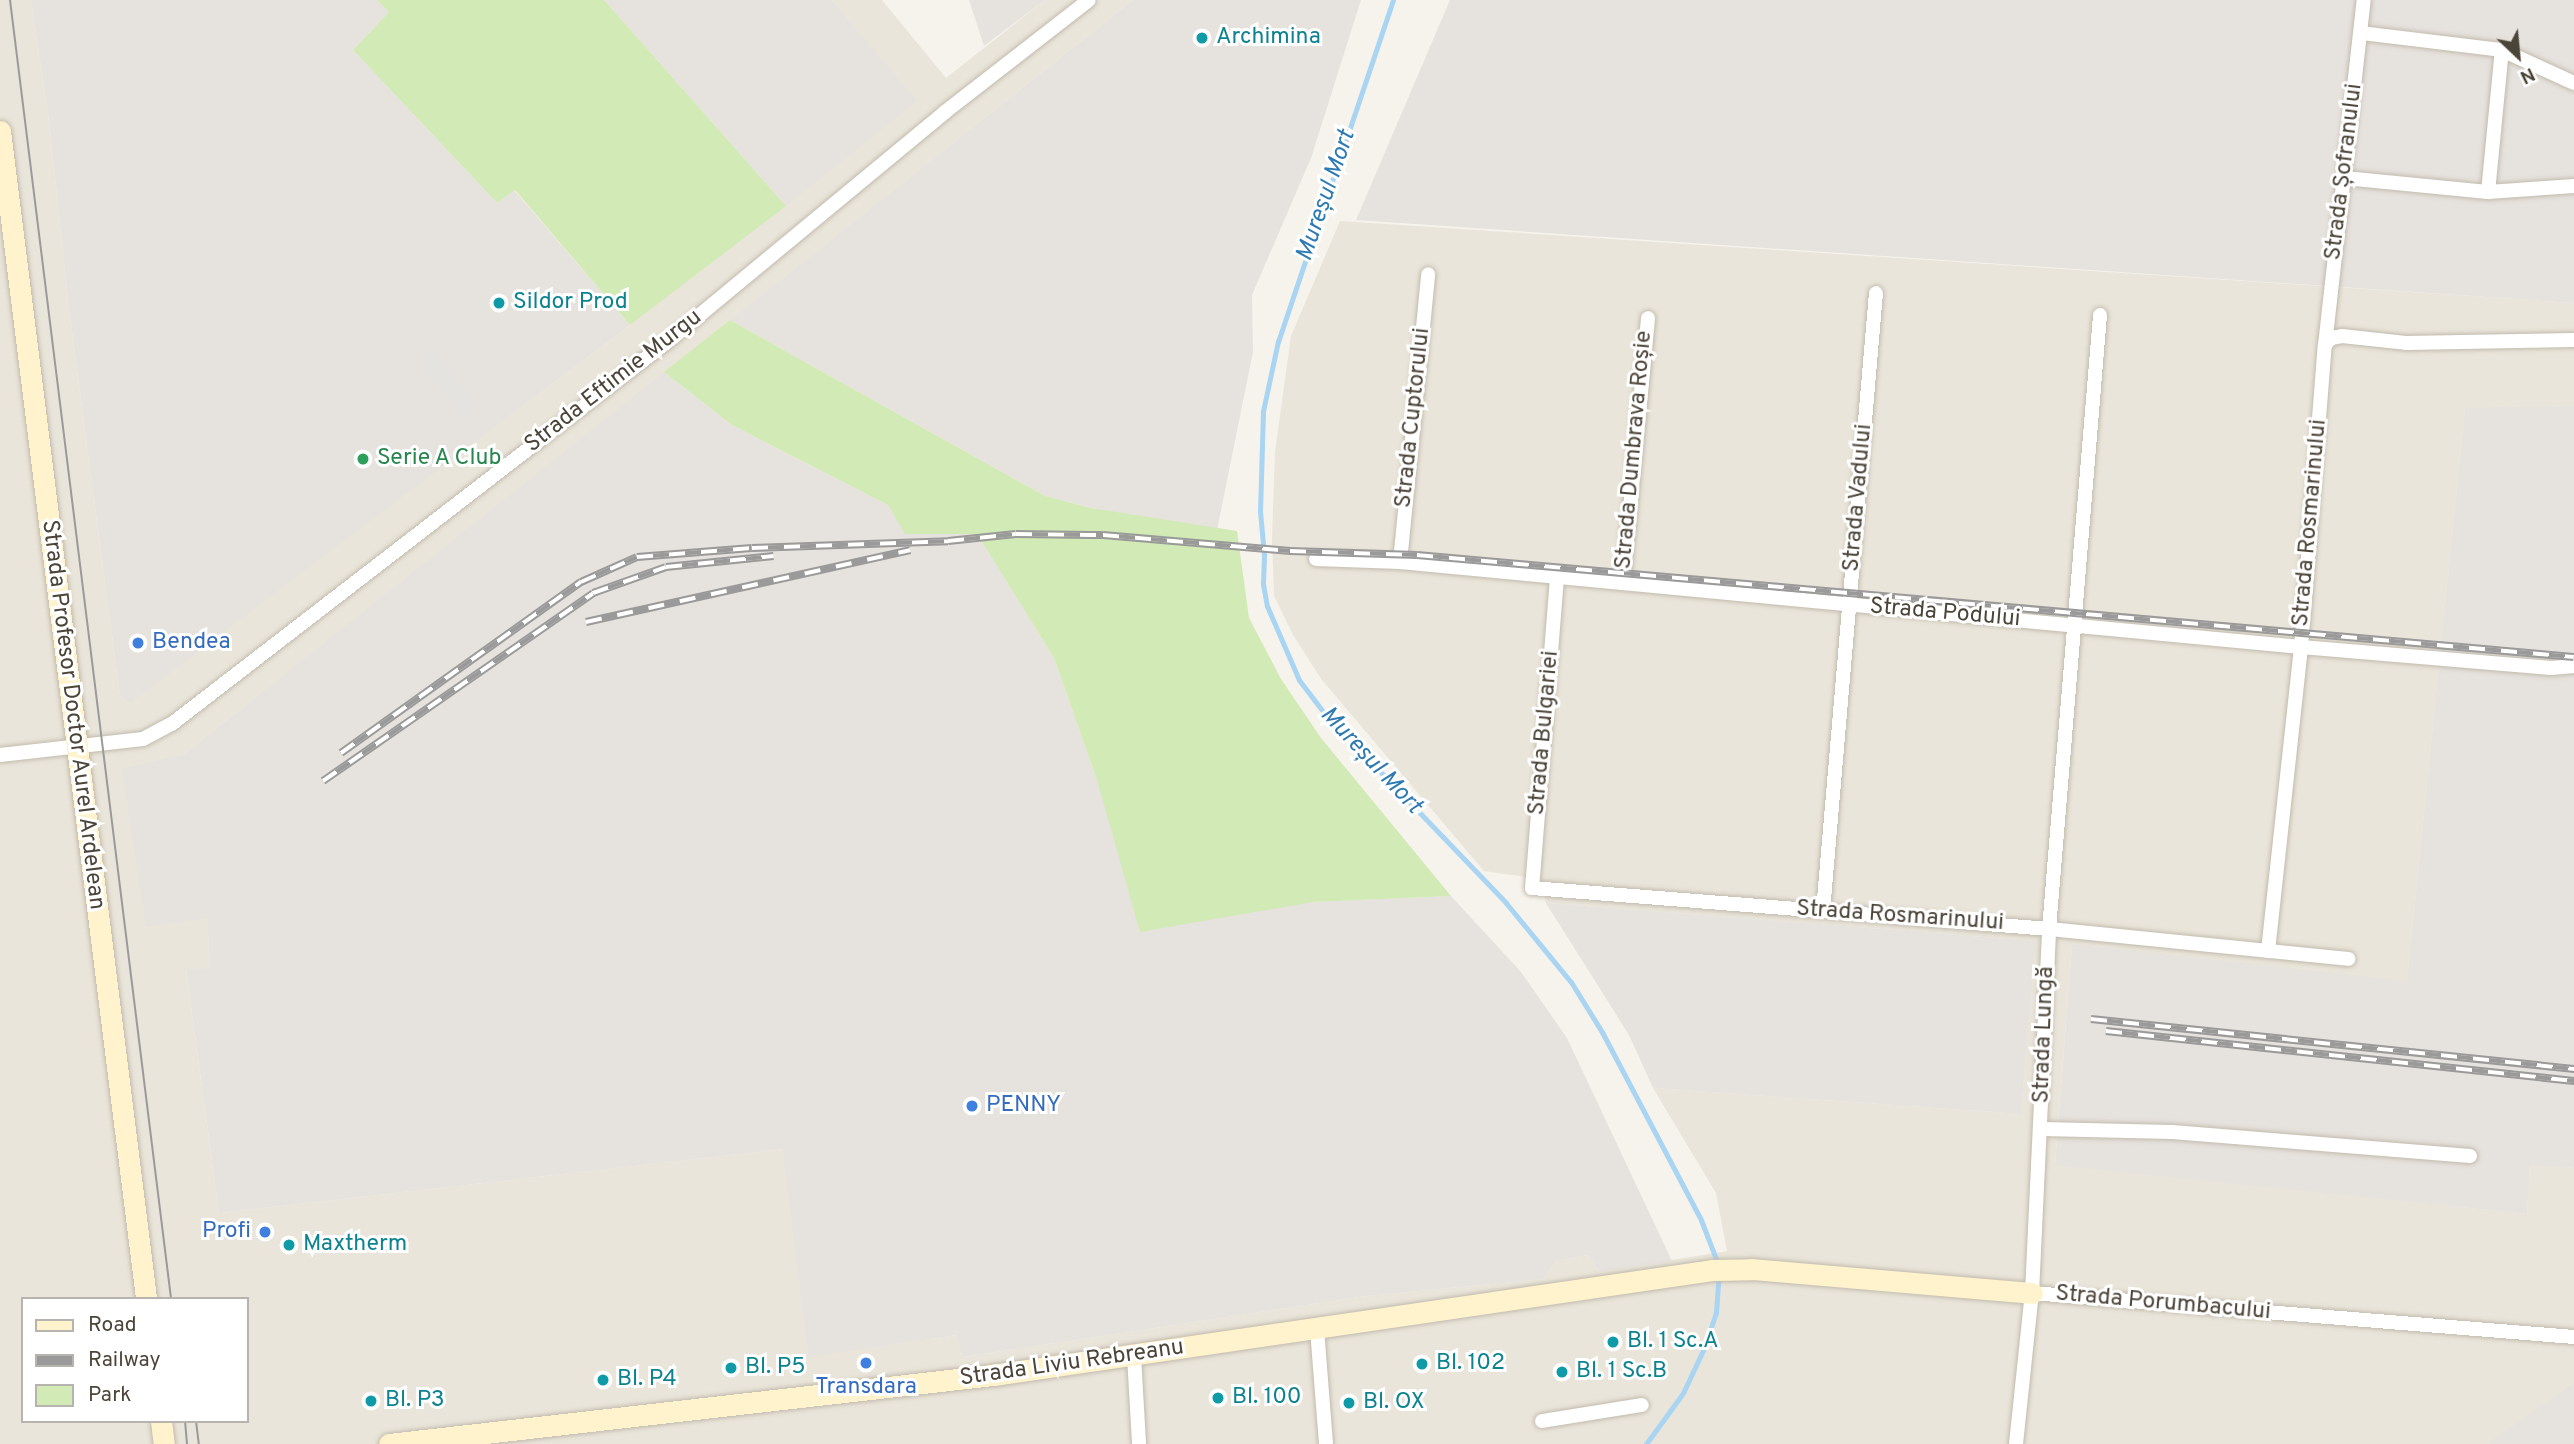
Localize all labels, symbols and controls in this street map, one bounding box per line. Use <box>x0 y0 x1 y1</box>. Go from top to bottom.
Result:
north arrow <box>2483 21 2553 91</box>
place label: Archimina <box>1216 24 1321 52</box>
marker: Archimina <box>1194 30 1210 46</box>
text: N <box>2516 61 2539 89</box>
street label: Strada Șofranului <box>2320 82 2370 262</box>
water label: Mureșul Mort <box>1291 127 1363 265</box>
place label: Sildor Prod <box>513 289 628 317</box>
marker: Sildor Prod <box>491 295 507 311</box>
street label: Strada Eftimie Murgu <box>520 304 708 460</box>
street label: Strada Cuptorului <box>1391 327 1437 509</box>
street label: Strada Dumbrava Roșie <box>1611 330 1659 570</box>
street label: Strada Rosmarinului <box>2288 418 2334 628</box>
street label: Strada Vadului <box>1839 422 1879 574</box>
place label: Serie A Club <box>377 445 503 473</box>
marker: Serie A Club <box>355 451 371 467</box>
street label: Strada Profesor Doctor Aurel Ardelean <box>34 518 110 912</box>
street label: Strada Podului <box>1869 594 2021 634</box>
place label: Bendea <box>152 629 230 657</box>
marker: Bendea <box>130 635 146 651</box>
street label: Strada Bulgariei <box>1524 650 1566 816</box>
water label: Mureșul Mort <box>1313 701 1427 821</box>
street label: Strada Rosmarinului <box>1795 896 2005 938</box>
street label: Strada Lungă <box>2029 966 2061 1104</box>
place label: PENNY <box>986 1092 1061 1120</box>
marker: PENNY <box>964 1098 980 1114</box>
place label: Profi <box>202 1218 251 1246</box>
marker: Profi <box>257 1224 273 1240</box>
place label: Maxtherm <box>303 1231 407 1259</box>
marker: Maxtherm <box>281 1237 297 1253</box>
street label: Strada Porumbacului <box>2054 1281 2272 1327</box>
legend <box>21 1297 248 1423</box>
text: Road <box>88 1312 137 1339</box>
place label: Bl. 1 Sc.A <box>1627 1328 1719 1356</box>
marker: Bl. 1 Sc.A <box>1605 1334 1621 1350</box>
street label: Strada Liviu Rebreanu <box>958 1335 1186 1393</box>
text: Railway <box>88 1347 161 1374</box>
place label: Bl. 102 <box>1436 1350 1505 1378</box>
place label: Bl. P5 <box>745 1354 805 1382</box>
marker: Transdara <box>858 1355 874 1371</box>
marker: Bl. 102 <box>1414 1356 1430 1372</box>
place label: Bl. 1 Sc.B <box>1576 1358 1667 1386</box>
marker: Bl. P5 <box>723 1360 739 1376</box>
marker: Bl. 1 Sc.B <box>1554 1364 1570 1380</box>
place label: Bl. P4 <box>617 1366 677 1394</box>
marker: Bl. P4 <box>595 1372 611 1388</box>
place label: Transdara <box>815 1374 917 1402</box>
text: Park <box>88 1382 131 1409</box>
place label: Bl. 100 <box>1232 1384 1302 1412</box>
place label: Bl. P3 <box>385 1387 445 1415</box>
place label: Bl. OX <box>1363 1389 1425 1417</box>
marker: Bl. 100 <box>1210 1390 1226 1406</box>
marker: Bl. P3 <box>363 1393 379 1409</box>
marker: Bl. OX <box>1341 1395 1357 1411</box>

